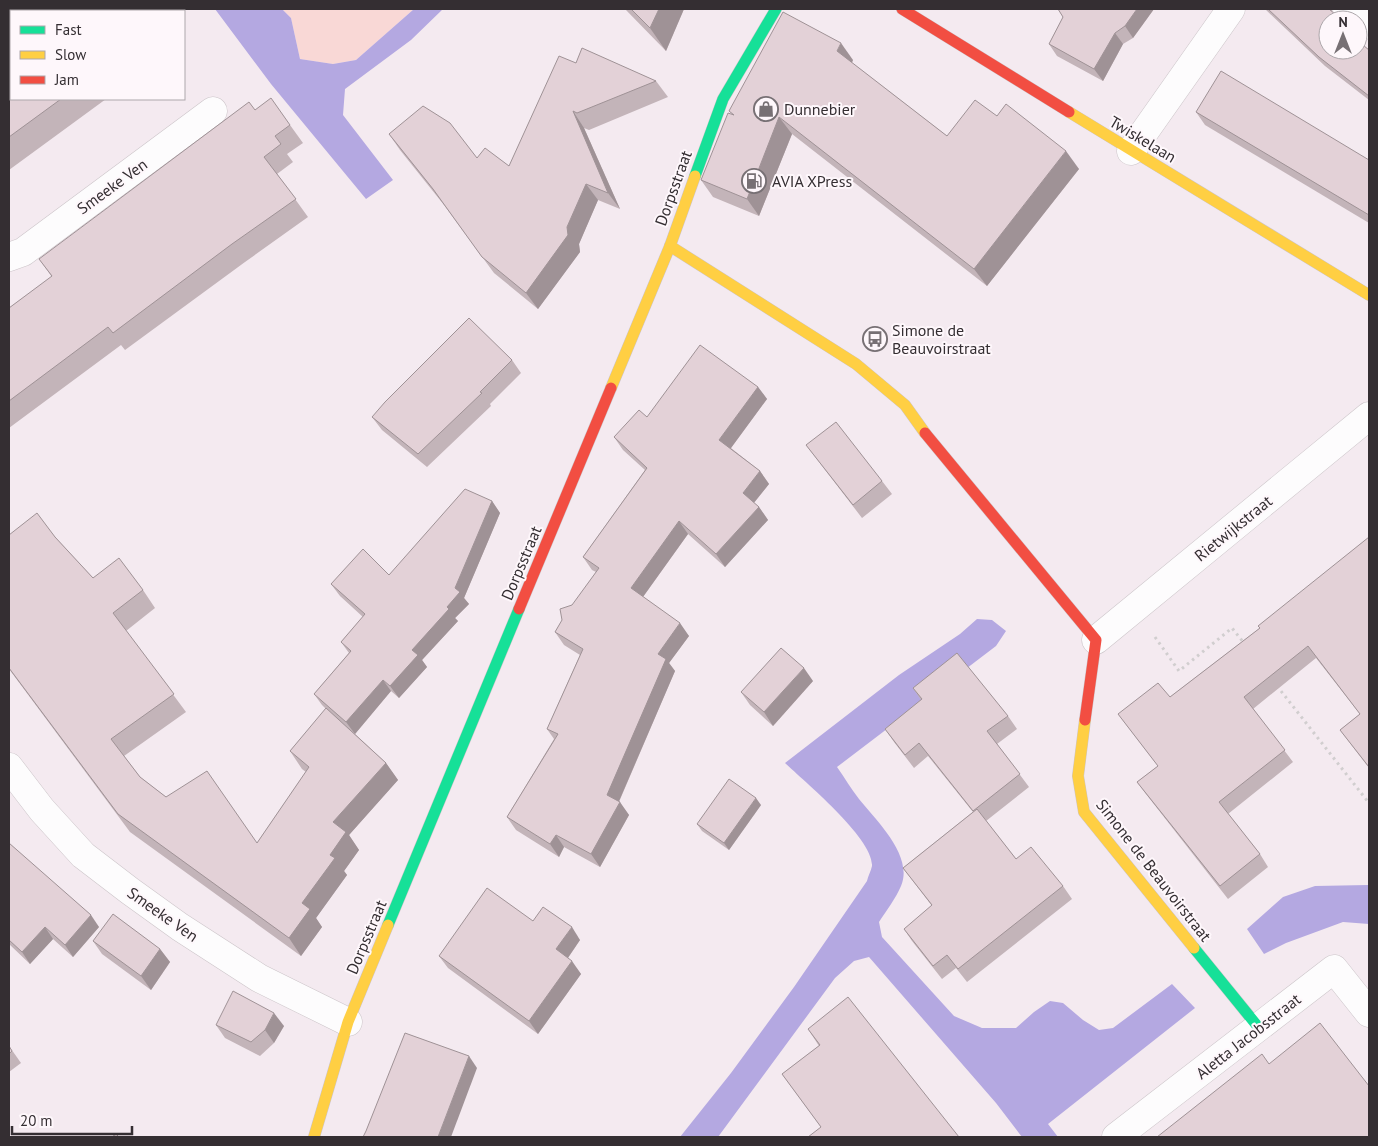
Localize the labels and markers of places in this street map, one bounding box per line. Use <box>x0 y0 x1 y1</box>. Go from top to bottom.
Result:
shop icon: Dunnebier <box>753 96 779 122</box>
place label: Dunnebier <box>784 99 856 119</box>
fuel station icon: AVIA XPress <box>741 168 767 194</box>
place label: AVIA XPress <box>772 171 852 191</box>
place label: Simone de Beauvoirstraat <box>892 320 991 358</box>
bus stop icon: Simone de Beauvoirstraat <box>862 326 888 352</box>

